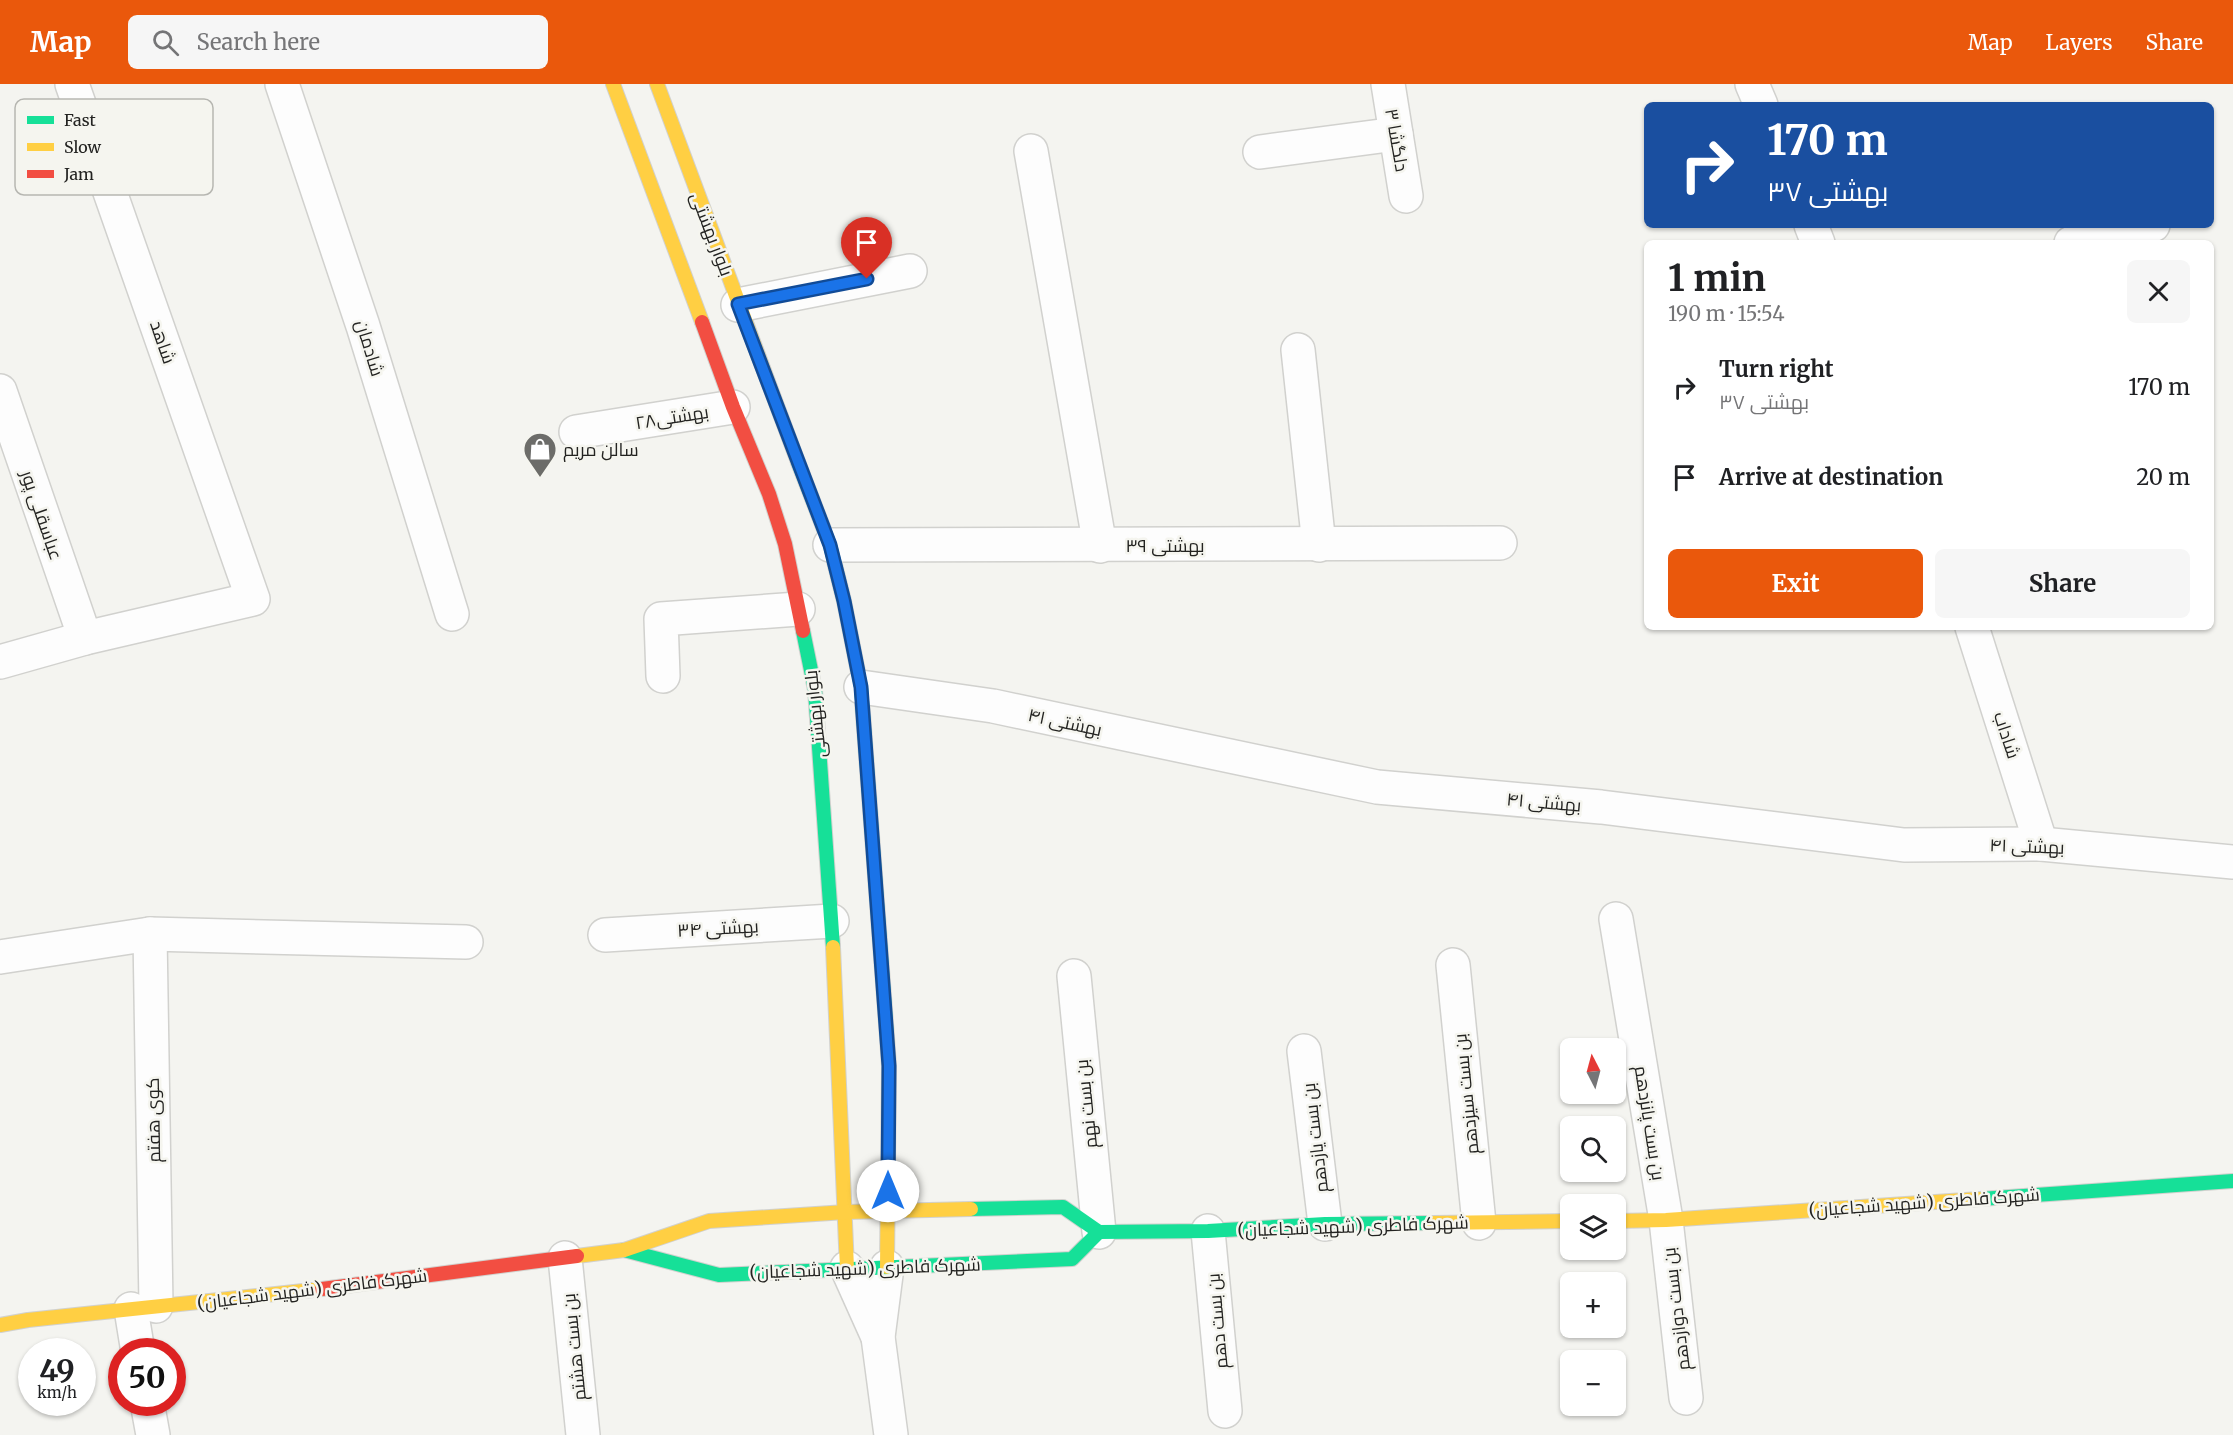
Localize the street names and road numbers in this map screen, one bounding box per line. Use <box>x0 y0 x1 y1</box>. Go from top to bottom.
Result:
street label: دلگشا ۳ <box>1380 107 1414 173</box>
street label: بلوار بهشتی <box>686 189 738 279</box>
street label: شاهد <box>145 317 181 367</box>
street label: شادمان <box>351 317 389 379</box>
street label: بهشتی۲۸ <box>634 400 710 434</box>
street label: عباسقلی پور <box>15 466 68 563</box>
street label: بهشتی ۳۹ <box>1125 534 1205 557</box>
street label: بلوار بهشتی <box>799 669 831 759</box>
street label: بهشتی ۴۱ <box>1026 703 1104 741</box>
street label: شاداب <box>1989 709 2025 761</box>
street label: بهشتی ۴۱ <box>1506 787 1582 817</box>
street label: بهشتی ۴۱ <box>1989 833 2065 859</box>
street label: بهشتی ۳۴ <box>677 914 759 942</box>
street label: بن بست سیزدهم <box>1448 1032 1485 1156</box>
street label: بن بست نهم <box>1070 1058 1103 1150</box>
street label: بن بست پانزدهم <box>1629 1064 1670 1182</box>
street label: کوی هفتم <box>141 1077 166 1163</box>
street label: بن بست یازدهم <box>1297 1082 1334 1194</box>
street label: شهرک فاطری (شهید شجاعیان) <box>1808 1182 2040 1222</box>
street label: شهرک فاطری (شهید شجاعیان) <box>1237 1210 1469 1242</box>
street label: بن بست دوازدهم <box>1657 1246 1696 1372</box>
street label: شهرک فاطری (شهید شجاعیان) <box>749 1252 981 1284</box>
street label: شهرک فاطری (شهید شجاعیان) <box>196 1263 428 1315</box>
street label: بن بست دهم <box>1201 1272 1234 1370</box>
street label: بن بست هشتم <box>557 1292 592 1402</box>

